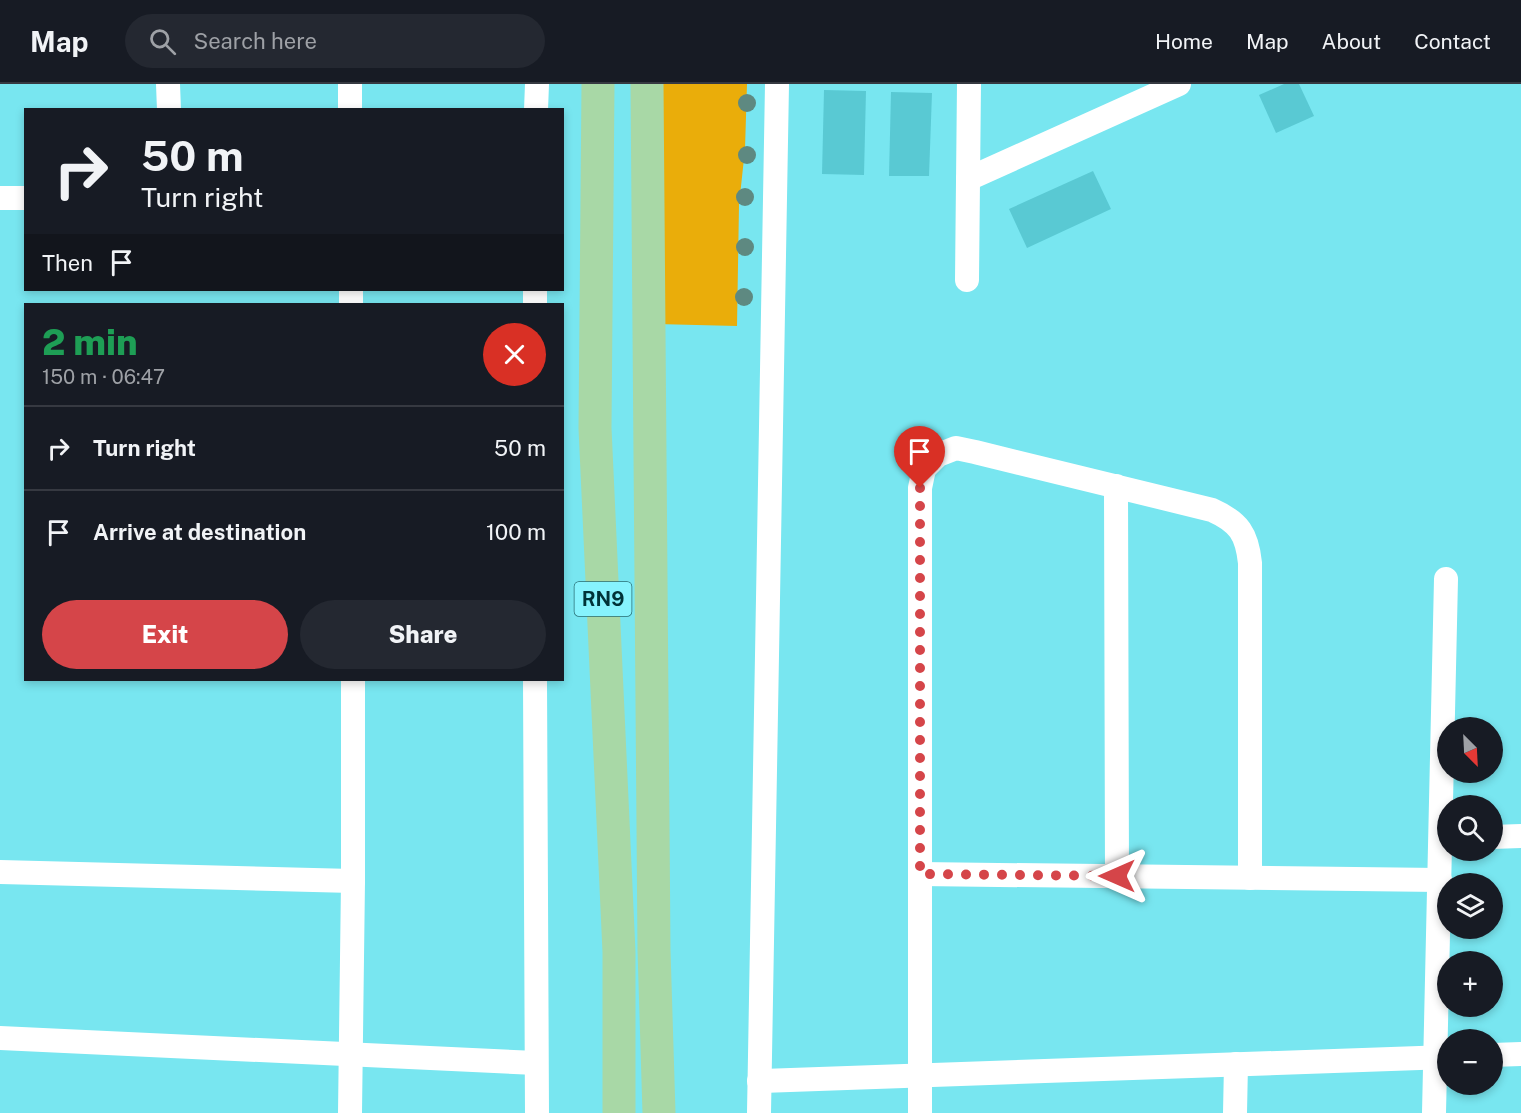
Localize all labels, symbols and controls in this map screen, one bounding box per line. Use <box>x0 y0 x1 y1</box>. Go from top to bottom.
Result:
search box <box>125 14 545 68</box>
text: Map <box>30 25 89 58</box>
icon: search <box>146 25 179 58</box>
text: Search here <box>194 28 317 54</box>
text: Home <box>1155 29 1213 54</box>
text: Map <box>1246 29 1289 54</box>
text: About <box>1322 29 1381 54</box>
text: Contact <box>1414 29 1491 54</box>
text: 50 m <box>141 131 244 180</box>
icon: right <box>42 132 120 210</box>
text: Turn right <box>141 181 264 213</box>
icon: arrive <box>105 246 138 279</box>
text: Then <box>42 250 93 276</box>
text: 2 min <box>42 321 138 363</box>
button: close <box>483 323 546 386</box>
text: 150 m · 06:47 <box>42 365 165 389</box>
pin <box>894 426 945 488</box>
icon: right <box>42 432 75 465</box>
text: Turn right <box>93 435 196 461</box>
text: 50 m <box>494 435 546 461</box>
icon: arrive <box>903 435 936 468</box>
icon: arrive <box>42 516 75 549</box>
text: Arrive at destination <box>93 519 306 545</box>
text: 100 m <box>486 519 546 545</box>
road number: RN9 <box>574 582 632 616</box>
button: Exit <box>42 600 288 669</box>
button: Share <box>300 600 546 669</box>
north arrow <box>1437 717 1503 783</box>
map controls <box>1437 717 1503 1095</box>
button: search <box>1437 795 1503 861</box>
position arrow <box>1085 844 1149 908</box>
button: layers <box>1437 873 1503 939</box>
button: + <box>1437 951 1503 1017</box>
button: − <box>1437 1029 1503 1095</box>

